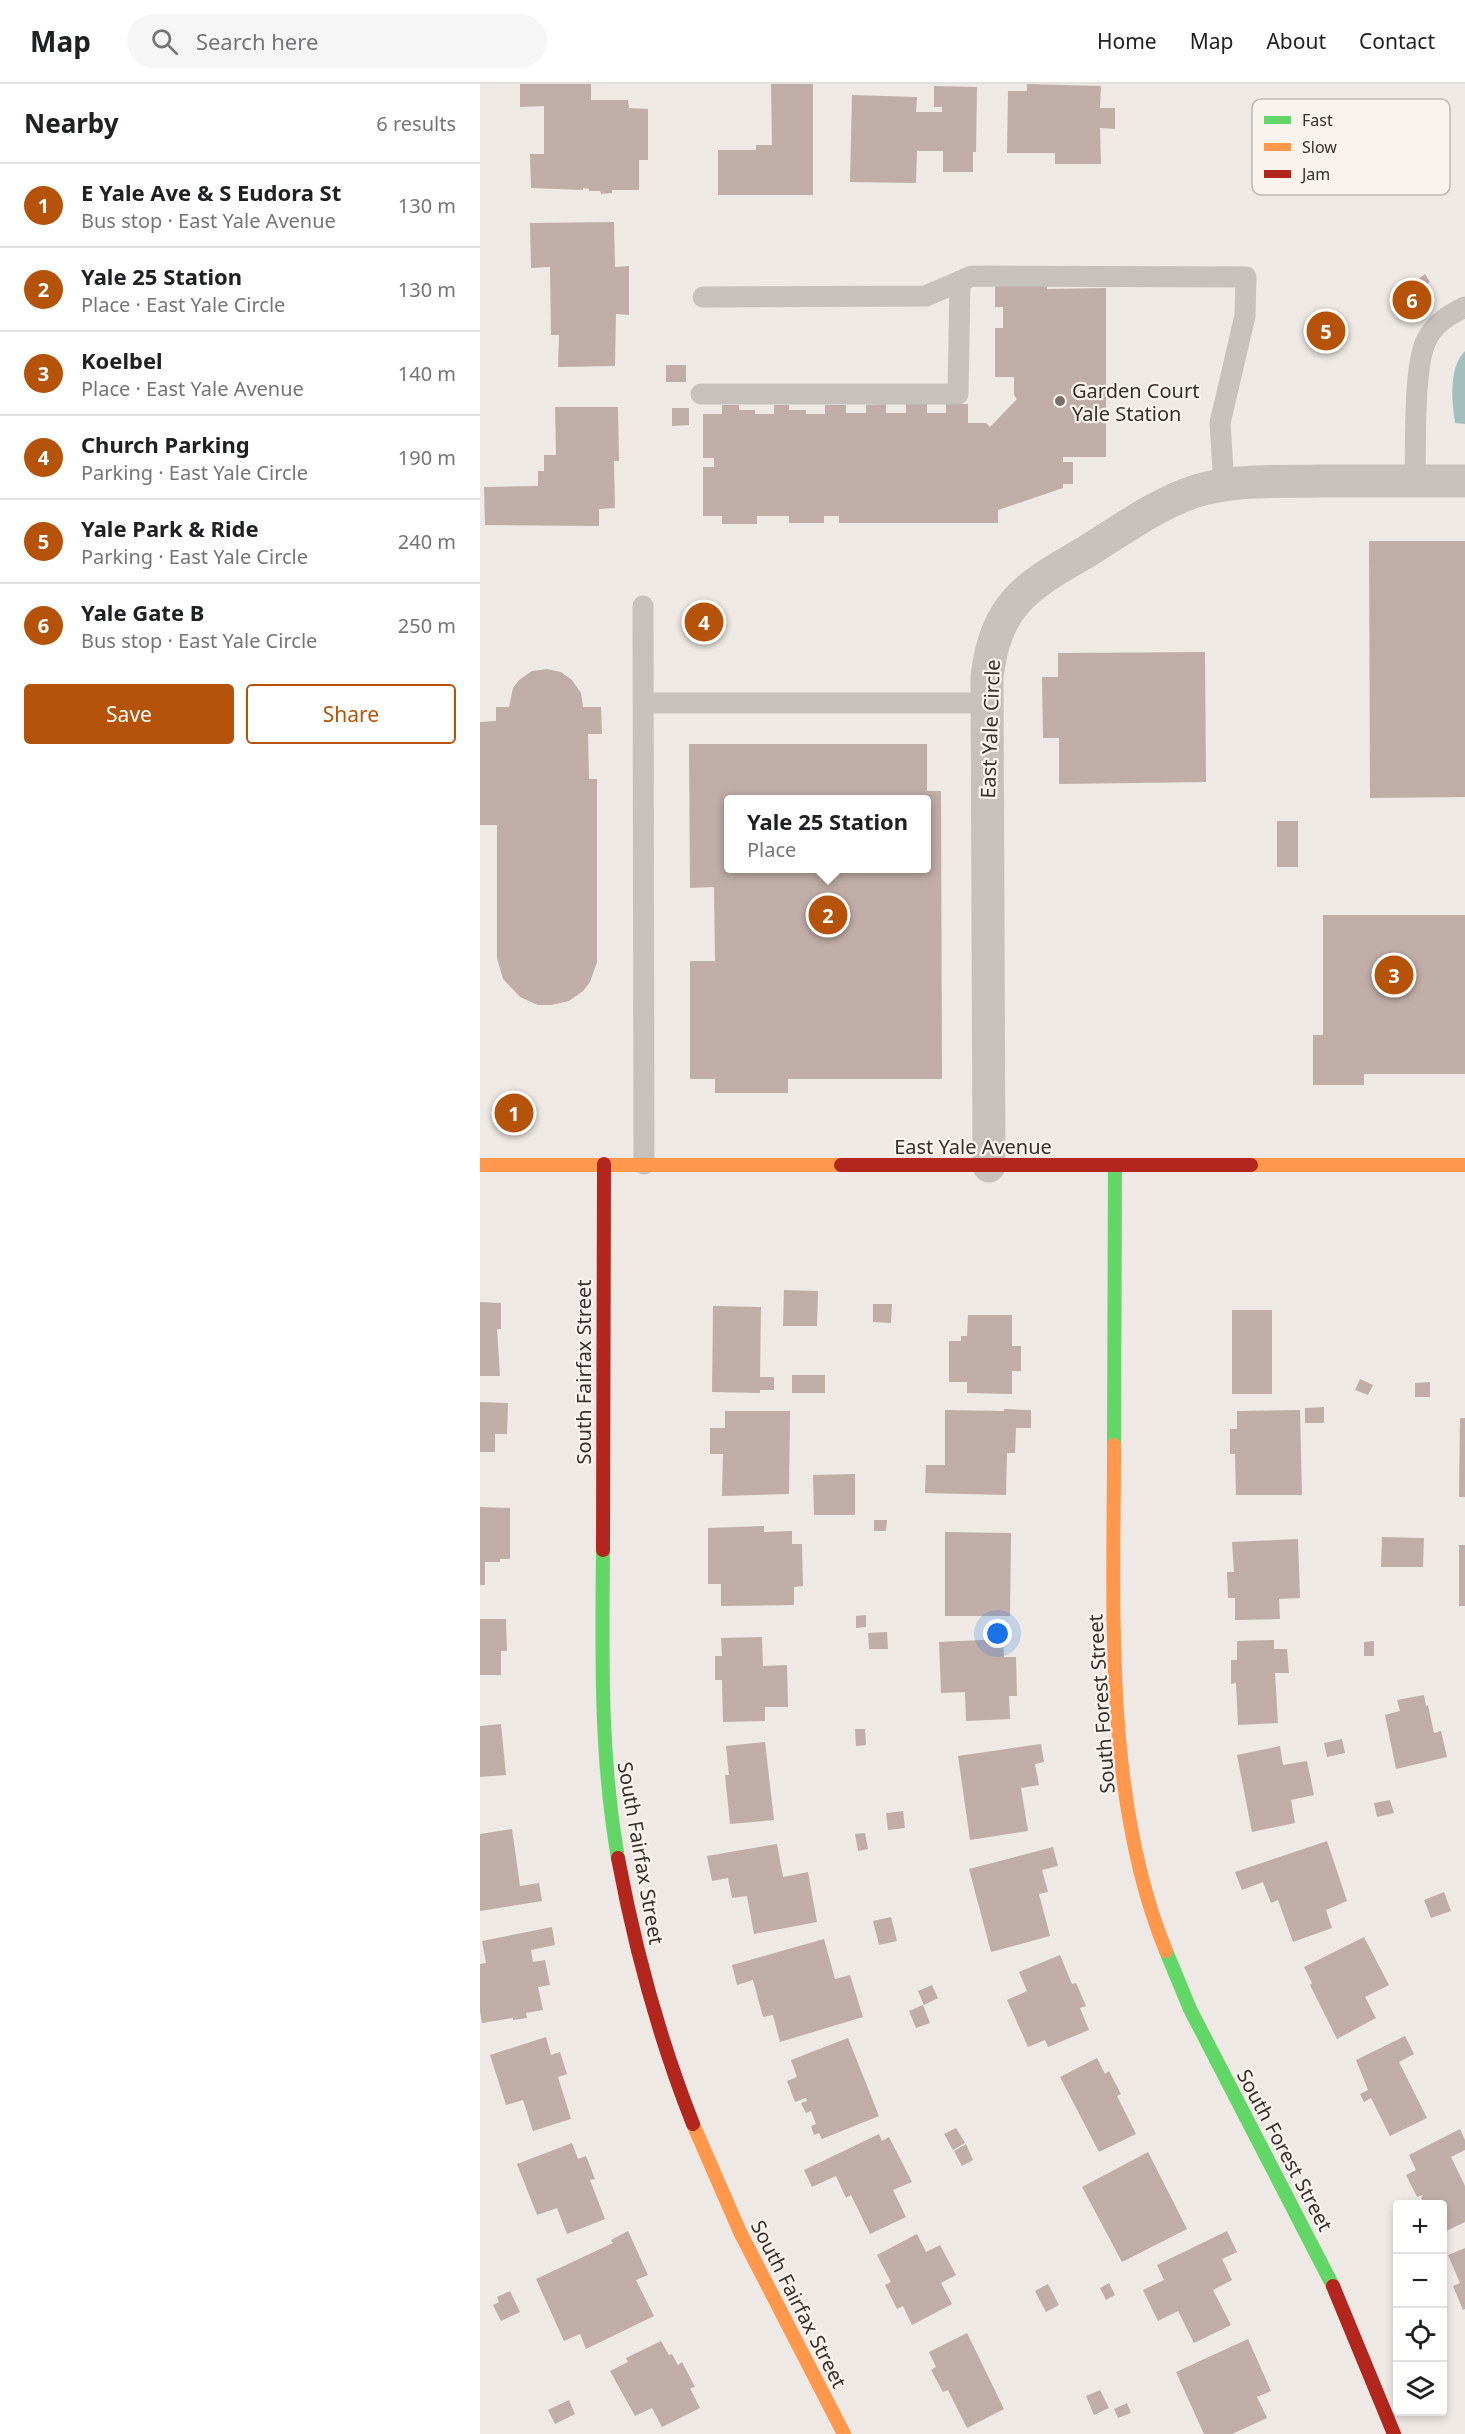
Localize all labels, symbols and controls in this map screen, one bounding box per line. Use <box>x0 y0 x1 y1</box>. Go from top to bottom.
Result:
search box <box>127 14 547 68</box>
text: Map <box>30 22 91 60</box>
icon: search <box>148 25 181 58</box>
text: Search here <box>196 26 318 56</box>
text: Home <box>1097 27 1157 55</box>
text: Map <box>1190 27 1233 55</box>
text: About <box>1266 27 1326 55</box>
text: Contact <box>1359 27 1435 55</box>
legend <box>1252 99 1450 195</box>
text: Nearby <box>24 105 119 141</box>
text: Fast <box>1302 109 1333 131</box>
text: 6 results <box>376 110 456 137</box>
text: Slow <box>1302 136 1337 158</box>
text: Jam <box>1300 163 1330 185</box>
text: E Yale Ave & S Eudora St <box>81 177 341 207</box>
text: 1 <box>38 192 49 219</box>
text: 130 m <box>398 192 456 219</box>
text: Bus stop · East Yale Avenue <box>81 207 336 234</box>
text: Yale 25 Station <box>81 261 242 291</box>
text: 2 <box>38 276 49 303</box>
text: 130 m <box>398 276 456 303</box>
pin: 6 <box>1392 278 1432 322</box>
text: Place · East Yale Circle <box>81 291 285 318</box>
pin: 5 <box>1306 308 1346 354</box>
text: Koelbel <box>81 345 163 375</box>
text: 3 <box>38 360 49 387</box>
text: 140 m <box>398 360 456 387</box>
text: Place · East Yale Avenue <box>81 375 304 402</box>
place label: Garden Court Yale Station <box>1072 377 1199 427</box>
marker: Garden Court Yale Station <box>1053 394 1067 408</box>
text: Church Parking <box>81 429 250 459</box>
text: 4 <box>38 444 49 471</box>
text: 190 m <box>398 444 456 471</box>
text: Parking · East Yale Circle <box>81 459 308 486</box>
text: Yale Park & Ride <box>81 513 259 543</box>
text: 5 <box>38 528 49 555</box>
text: 240 m <box>398 528 456 555</box>
text: Parking · East Yale Circle <box>81 543 308 570</box>
text: Yale Gate B <box>81 597 204 627</box>
pin: 4 <box>684 600 724 644</box>
text: 6 <box>38 612 49 639</box>
text: 250 m <box>398 612 456 639</box>
text: Bus stop · East Yale Circle <box>81 627 317 654</box>
street label: East Yale Circle <box>974 659 1006 799</box>
button: Save <box>24 684 234 744</box>
button: Share <box>246 684 456 744</box>
popup <box>724 795 931 873</box>
text: Yale 25 Station <box>747 806 908 836</box>
text: Place <box>747 836 796 863</box>
pin: 2 <box>808 892 848 938</box>
pin: 3 <box>1374 952 1414 998</box>
pin: 1 <box>495 1090 534 1136</box>
street label: East Yale Avenue <box>894 1133 1052 1160</box>
street label: South Fairfax Street <box>570 1280 597 1464</box>
street label: South Forest Street <box>1081 1613 1121 1795</box>
your location <box>983 1619 1012 1648</box>
street label: South Fairfax Street <box>612 1760 670 1946</box>
street label: South Forest Street <box>1231 2064 1339 2236</box>
map controls <box>1393 2200 1447 2416</box>
button: + <box>1393 2200 1447 2254</box>
street label: South Fairfax Street <box>745 2215 853 2393</box>
button: − <box>1393 2254 1447 2308</box>
button: locate <box>1393 2308 1447 2362</box>
button: layers <box>1393 2362 1447 2416</box>

